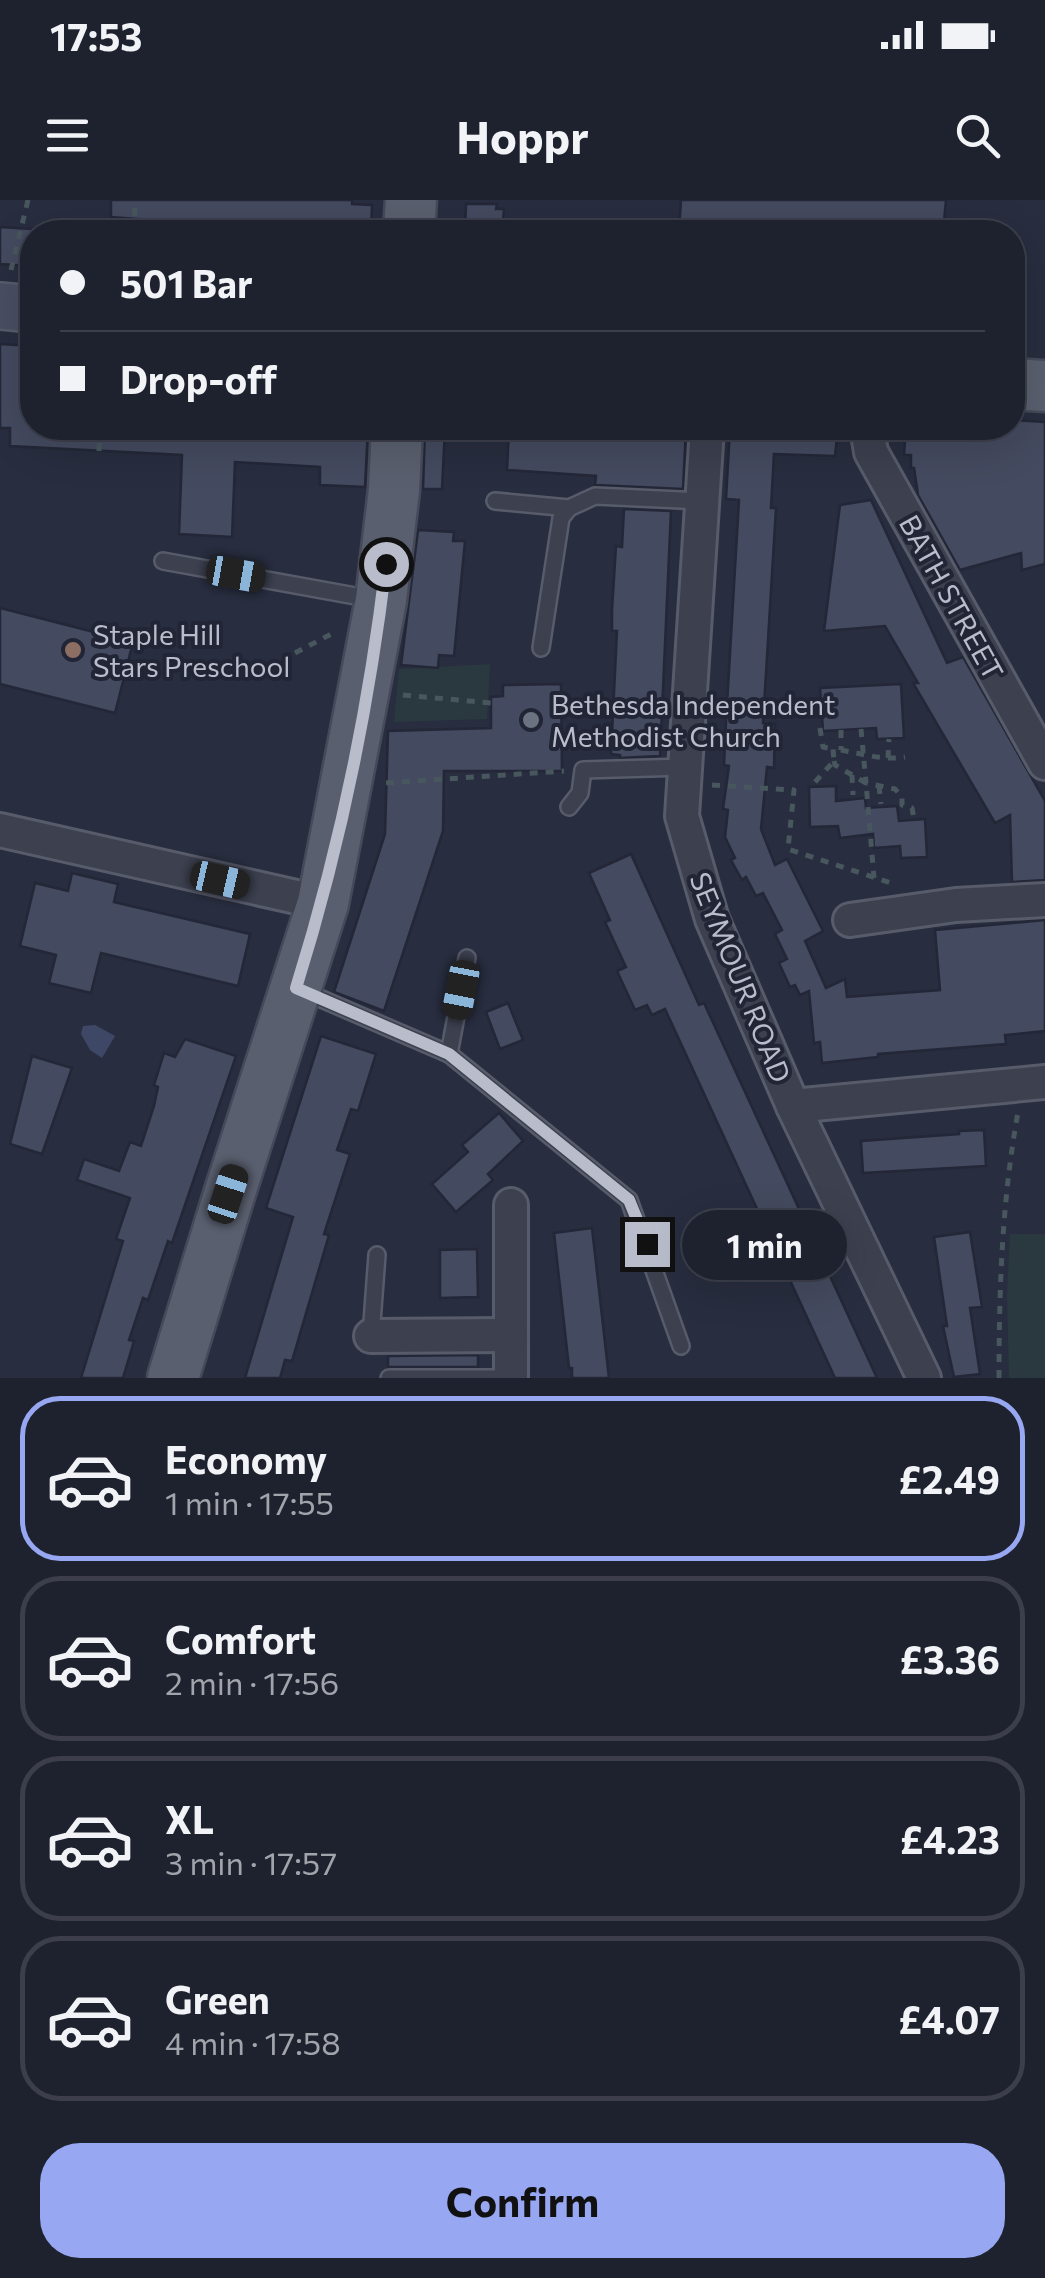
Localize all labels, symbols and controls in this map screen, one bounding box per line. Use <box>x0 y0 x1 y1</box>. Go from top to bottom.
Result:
text: 17:53 <box>50 12 142 59</box>
icon: menu <box>40 108 95 163</box>
text: Hoppr <box>456 108 589 163</box>
icon: search <box>950 108 1005 163</box>
text: 501 Bar <box>120 259 253 306</box>
text: Drop-off <box>120 355 277 402</box>
street label: BATH STREET <box>893 509 1011 685</box>
route start <box>364 542 409 587</box>
car <box>204 554 268 594</box>
place label: Staple Hill Stars Preschool <box>93 617 290 683</box>
marker: Staple Hill Stars Preschool <box>62 639 84 661</box>
place label: Bethesda Independent Methodist Church <box>551 687 836 753</box>
marker: Bethesda Independent Methodist Church <box>520 709 542 731</box>
car <box>187 859 253 901</box>
street label: SEYMOUR ROAD <box>683 867 799 1087</box>
car <box>441 958 481 1022</box>
car <box>204 1161 252 1227</box>
callout: 1 min <box>682 1209 847 1279</box>
route end <box>625 1222 670 1267</box>
text: 1 min <box>727 1225 802 1265</box>
icon: car <box>45 1434 135 1524</box>
text: Economy <box>165 1435 327 1482</box>
text: £2.49 <box>899 1455 1000 1502</box>
text: 1 min · 17:55 <box>165 1482 334 1522</box>
icon: car <box>45 1614 135 1704</box>
text: Comfort <box>165 1615 316 1662</box>
text: £3.36 <box>900 1635 1000 1682</box>
text: 2 min · 17:56 <box>165 1662 339 1702</box>
icon: car <box>45 1794 135 1884</box>
text: XL <box>165 1795 214 1842</box>
text: £4.23 <box>900 1815 1000 1862</box>
text: 3 min · 17:57 <box>165 1842 337 1882</box>
icon: car <box>45 1974 135 2064</box>
text: Green <box>165 1975 270 2022</box>
text: £4.07 <box>898 1995 1000 2042</box>
text: 4 min · 17:58 <box>165 2022 341 2062</box>
button: Confirm <box>40 2143 1005 2258</box>

